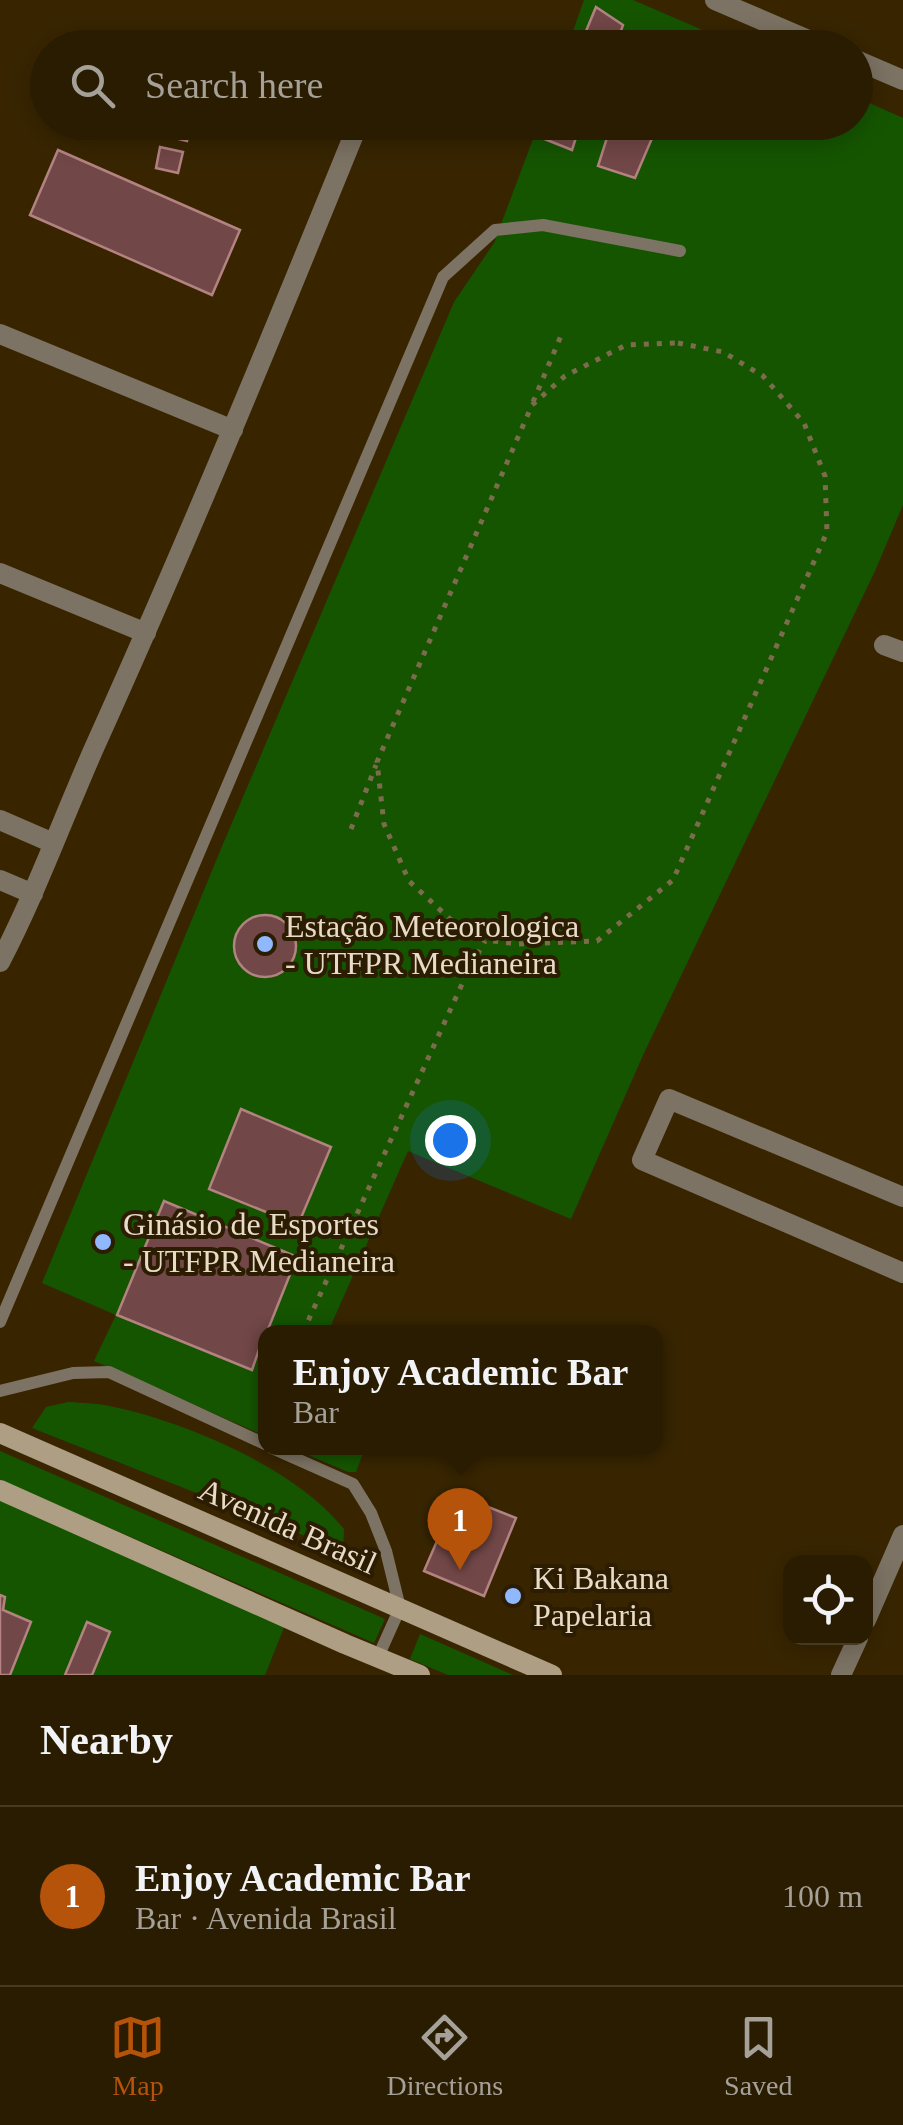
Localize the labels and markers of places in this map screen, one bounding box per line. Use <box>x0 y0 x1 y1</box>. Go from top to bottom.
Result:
place label: Estação Meteorologica - UTFPR Medianeira <box>285 908 579 981</box>
marker: Estação Meteorologica - UTFPR Medianeira <box>254 933 276 955</box>
place label: Ginásio de Esportes - UTFPR Medianeira <box>123 1206 395 1279</box>
marker: Ginásio de Esportes - UTFPR Medianeira <box>92 1231 114 1253</box>
pin: 1 <box>428 1488 492 1570</box>
place label: Ki Bakana Papelaria <box>533 1560 669 1633</box>
marker: Ki Bakana Papelaria <box>502 1585 524 1607</box>

